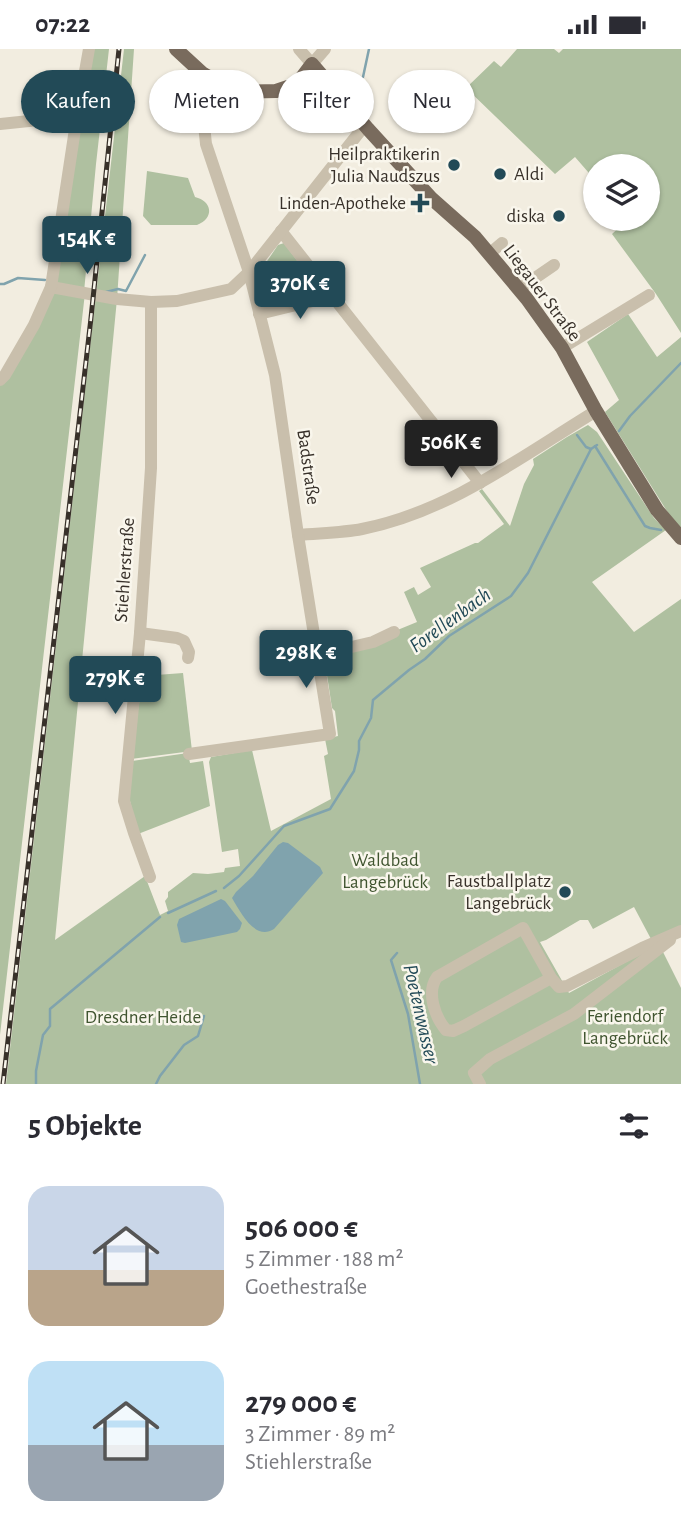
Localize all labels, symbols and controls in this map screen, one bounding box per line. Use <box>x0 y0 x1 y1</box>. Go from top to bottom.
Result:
text: 07:22 <box>35 11 90 37</box>
chip: Kaufen <box>21 70 135 133</box>
chip: Mieten <box>149 70 264 133</box>
chip: Filter <box>278 70 374 133</box>
chip: Neu <box>388 70 475 133</box>
place label: Heilpraktikerin Julia Naudszus <box>328 145 440 186</box>
map controls <box>583 154 660 231</box>
button: layers <box>583 154 660 231</box>
marker: Heilpraktikerin Julia Naudszus <box>446 157 462 173</box>
place label: Aldi <box>514 165 544 184</box>
marker: Aldi <box>492 166 508 182</box>
place label: Linden-Apotheke <box>279 194 406 213</box>
marker: Linden-Apotheke <box>412 195 428 211</box>
place label: diska <box>506 207 545 226</box>
marker: diska <box>551 208 567 224</box>
pin: 154K € <box>30 217 144 276</box>
text: 154K € <box>58 227 116 250</box>
street label: Liegauer Straße <box>500 241 584 345</box>
pin: 370K € <box>243 261 357 321</box>
text: 370K € <box>270 272 330 295</box>
pin: 506K € <box>394 421 508 480</box>
street label: Badstraße <box>293 428 323 506</box>
text: 506K € <box>421 431 481 454</box>
street label: Stiehlerstraße <box>112 517 138 623</box>
water label: Forellenbach <box>405 584 495 656</box>
pin: 298K € <box>249 631 363 690</box>
text: 298K € <box>276 641 336 664</box>
pin: 279K € <box>58 657 172 716</box>
text: 279K € <box>85 667 145 690</box>
park label: Waldbad Langebrück <box>342 851 428 892</box>
place label: Faustballplatz Langebrück <box>447 872 551 913</box>
marker: Faustballplatz Langebrück <box>557 884 573 900</box>
water label: Poetenwasser <box>399 962 443 1067</box>
park label: Feriendorf Langebrück <box>582 1007 668 1048</box>
park label: Dresdner Heide <box>85 1008 201 1027</box>
icon: filters <box>615 1107 653 1145</box>
text: 5 Objekte <box>28 1111 142 1141</box>
text: 506 000 € <box>245 1213 358 1243</box>
icon: home <box>84 1214 168 1298</box>
text: 5 Zimmer · 188 m² <box>245 1248 404 1271</box>
text: Goethestraße <box>245 1276 367 1299</box>
text: 279 000 € <box>245 1388 357 1418</box>
icon: home <box>84 1389 168 1473</box>
text: 3 Zimmer · 89 m² <box>245 1423 395 1446</box>
text: Stiehlerstraße <box>245 1451 372 1474</box>

